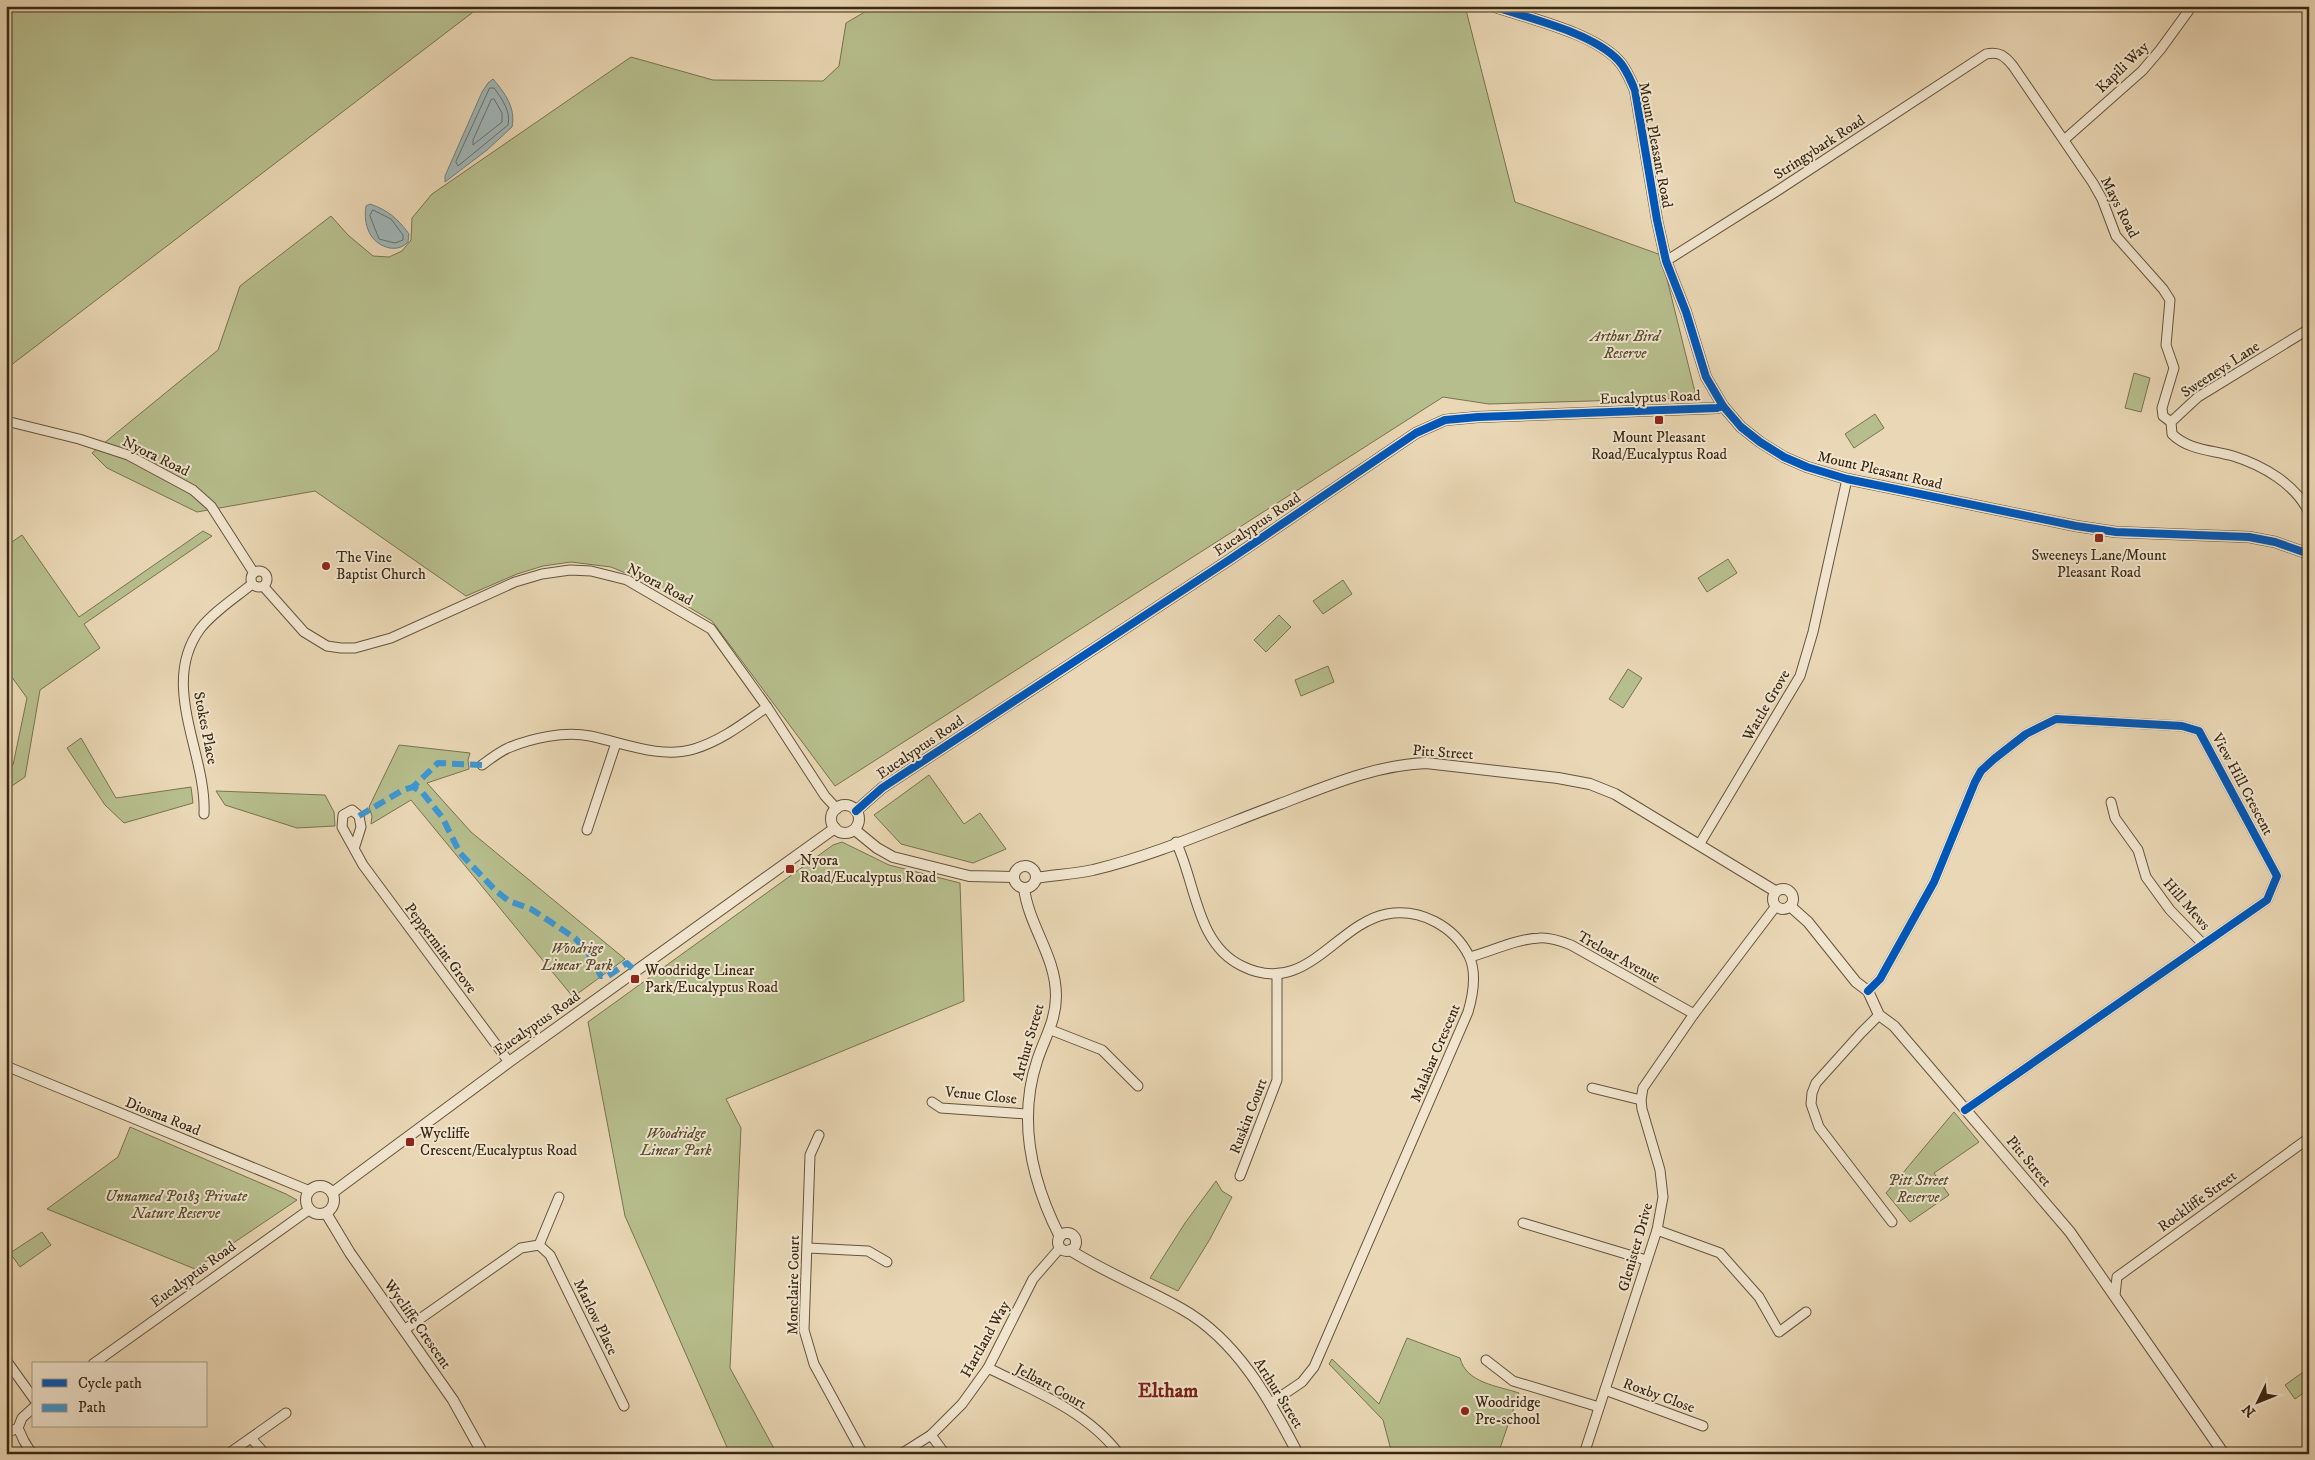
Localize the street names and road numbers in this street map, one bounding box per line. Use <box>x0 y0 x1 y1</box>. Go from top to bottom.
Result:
street label: Kapili Way <box>2092 37 2153 97</box>
street label: Mount Pleasant Road <box>1634 81 1677 210</box>
street label: Stringybark Road <box>1770 111 1869 184</box>
street label: Mays Road <box>2096 173 2143 242</box>
street label: Sweeneys Lane <box>2177 337 2263 402</box>
street label: Eucalyptus Road <box>1599 386 1701 409</box>
street label: Nyora Road <box>119 432 193 481</box>
street label: Mount Pleasant Road <box>1816 447 1945 494</box>
street label: Eucalyptus Road <box>1210 488 1305 561</box>
street label: Nyora Road <box>623 559 697 610</box>
street label: Wattle Grove <box>1738 666 1794 745</box>
street label: Stokes Place <box>189 690 222 766</box>
street label: Eucalyptus Road <box>873 711 968 784</box>
street label: View Hill Crescent <box>2207 729 2278 839</box>
street label: Pitt Street <box>1412 741 1474 764</box>
street label: Hill Mews <box>2159 874 2214 934</box>
street label: Peppermint Grove <box>400 899 481 997</box>
street label: Treloar Avenue <box>1574 927 1664 988</box>
street label: Eucalyptus Road <box>490 986 585 1060</box>
street label: Arthur Street <box>1008 1001 1049 1083</box>
street label: Malabar Crescent <box>1406 1001 1465 1105</box>
street label: Ruskin Court <box>1225 1075 1272 1157</box>
street label: Venue Close <box>943 1082 1018 1109</box>
street label: Diosma Road <box>122 1093 204 1140</box>
street label: Pitt Street <box>2002 1132 2056 1191</box>
street label: Rockliffe Street <box>2154 1166 2241 1236</box>
street label: Glenister Drive <box>1614 1201 1657 1294</box>
street label: Monclaire Court <box>783 1235 804 1335</box>
street label: Eucalyptus Road <box>147 1237 240 1312</box>
street label: Wycliffe Crescent <box>379 1275 456 1373</box>
street label: Marlow Place <box>569 1276 622 1358</box>
street label: Hartland Way <box>957 1297 1015 1381</box>
street label: Arthur Street <box>1250 1355 1308 1432</box>
street label: Jelbart Court <box>1010 1358 1090 1414</box>
street label: Roxby Close <box>1620 1374 1697 1417</box>

